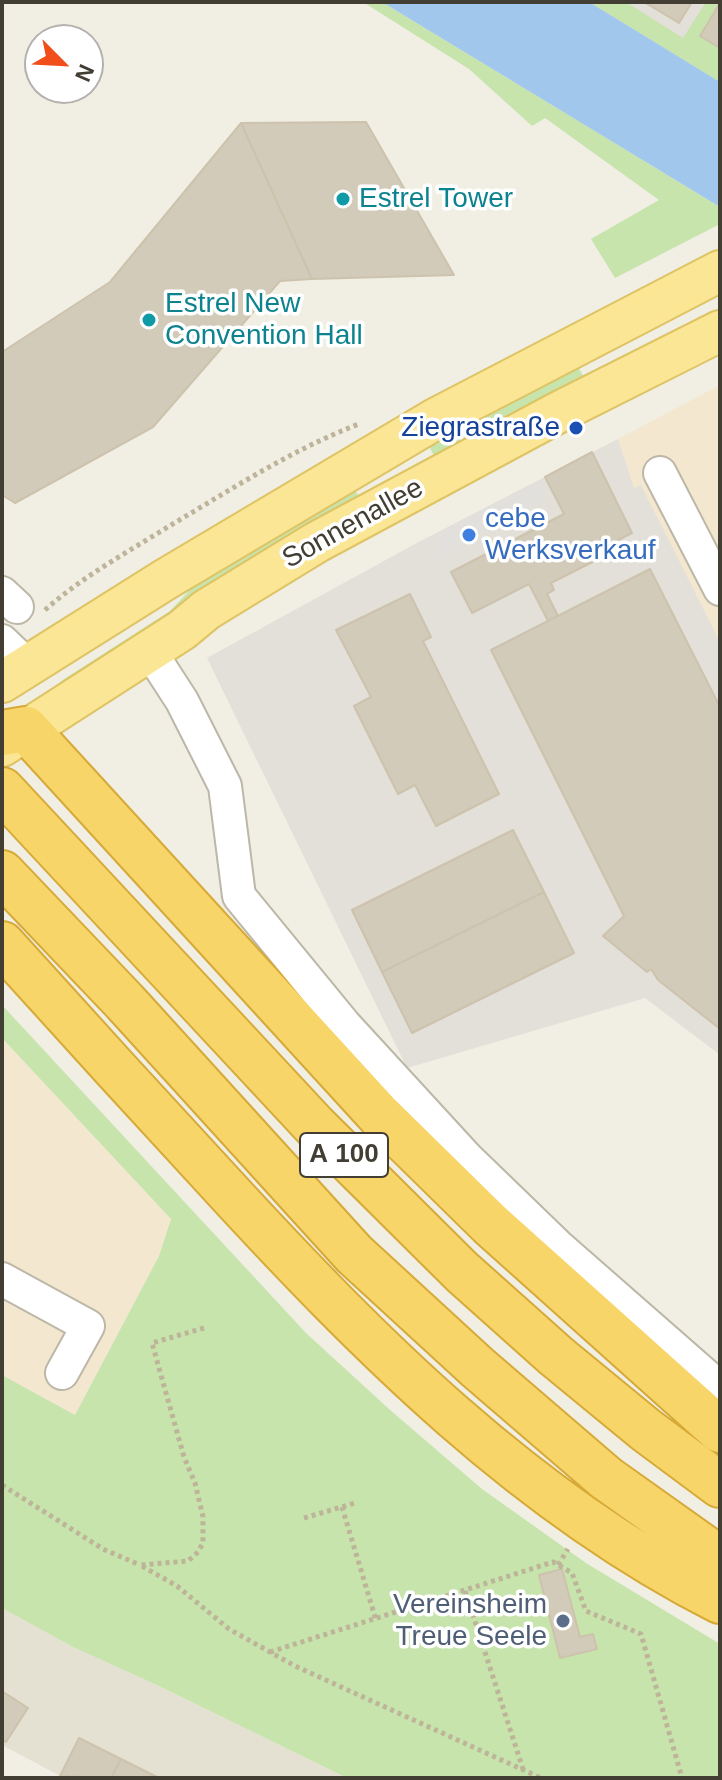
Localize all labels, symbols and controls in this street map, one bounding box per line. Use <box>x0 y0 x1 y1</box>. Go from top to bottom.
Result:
north arrow <box>24 24 104 104</box>
text: N <box>70 61 99 85</box>
place label: Estrel Tower <box>359 182 513 216</box>
marker: Estrel Tower <box>334 190 352 208</box>
place label: Estrel New Convention Hall <box>165 287 363 353</box>
marker: Estrel New Convention Hall <box>140 311 158 329</box>
place label: Ziegrastraße <box>401 411 560 445</box>
marker: Ziegrastraße <box>567 419 585 437</box>
street label: Sonnenallee <box>277 472 429 576</box>
place label: cebe Werksverkauf <box>485 502 656 568</box>
marker: cebe Werksverkauf <box>460 526 478 544</box>
road number: A 100 <box>300 1133 388 1177</box>
place label: Vereinsheim Treue Seele <box>393 1588 547 1654</box>
marker: Vereinsheim Treue Seele <box>554 1612 572 1630</box>

